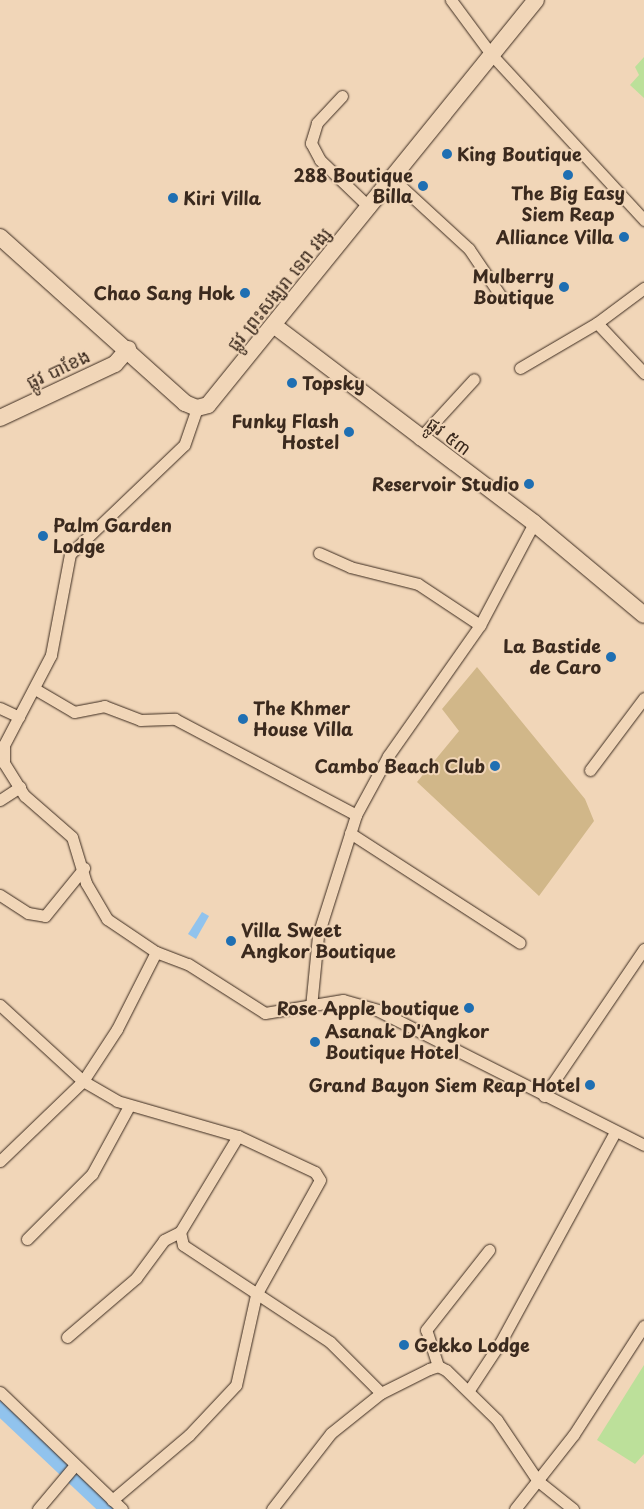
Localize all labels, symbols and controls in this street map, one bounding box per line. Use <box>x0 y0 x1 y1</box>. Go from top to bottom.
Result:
place label: King Boutique <box>457 143 584 165</box>
marker: King Boutique <box>441 148 453 160</box>
place label: 288 Boutique Billa <box>291 165 413 208</box>
marker: The Big Easy Siem Reap <box>562 169 574 181</box>
marker: 288 Boutique Billa <box>417 180 429 192</box>
place label: The Big Easy Siem Reap <box>511 183 625 225</box>
place label: Kiri Villa <box>183 187 261 209</box>
marker: Kiri Villa <box>167 192 179 204</box>
street label: ផ្លូវ ព្រះសង្ឃរា ទេព វង្ស <box>222 223 336 355</box>
place label: Alliance Villa <box>496 226 614 248</box>
marker: Alliance Villa <box>618 231 630 243</box>
place label: Mulberry Boutique <box>472 266 554 308</box>
marker: Mulberry Boutique <box>558 281 570 293</box>
place label: Chao Sang Hok <box>93 282 235 304</box>
marker: Chao Sang Hok <box>239 287 251 299</box>
street label: ផ្លូវ បាខែង <box>23 345 93 393</box>
place label: Topsky <box>302 372 365 394</box>
marker: Topsky <box>286 377 298 389</box>
place label: Funky Flash Hostel <box>231 411 339 454</box>
street label: ផ្លូវ ៥៣ <box>423 412 475 460</box>
marker: Funky Flash Hostel <box>343 426 355 438</box>
place label: Reservoir Studio <box>371 473 519 495</box>
marker: Reservoir Studio <box>523 478 535 490</box>
place label: Palm Garden Lodge <box>53 515 171 558</box>
marker: Palm Garden Lodge <box>37 530 49 542</box>
place label: La Bastide de Caro <box>503 636 601 679</box>
marker: La Bastide de Caro <box>605 651 617 663</box>
place label: The Khmer House Villa <box>253 698 354 741</box>
marker: The Khmer House Villa <box>237 713 249 725</box>
place label: Cambo Beach Club <box>314 755 485 777</box>
marker: Cambo Beach Club <box>489 760 501 772</box>
place label: Villa Sweet Angkor Boutique <box>241 920 397 962</box>
marker: Villa Sweet Angkor Boutique <box>225 935 237 947</box>
place label: Rose Apple boutique <box>276 997 459 1019</box>
marker: Rose Apple boutique <box>463 1002 475 1014</box>
place label: Asanak D'Angkor Boutique Hotel <box>325 1021 489 1064</box>
marker: Asanak D'Angkor Boutique Hotel <box>309 1036 321 1048</box>
place label: Grand Bayon Siem Reap Hotel <box>303 1074 580 1096</box>
marker: Grand Bayon Siem Reap Hotel <box>584 1079 596 1091</box>
place label: Gekko Lodge <box>414 1334 531 1356</box>
marker: Gekko Lodge <box>398 1339 410 1351</box>

